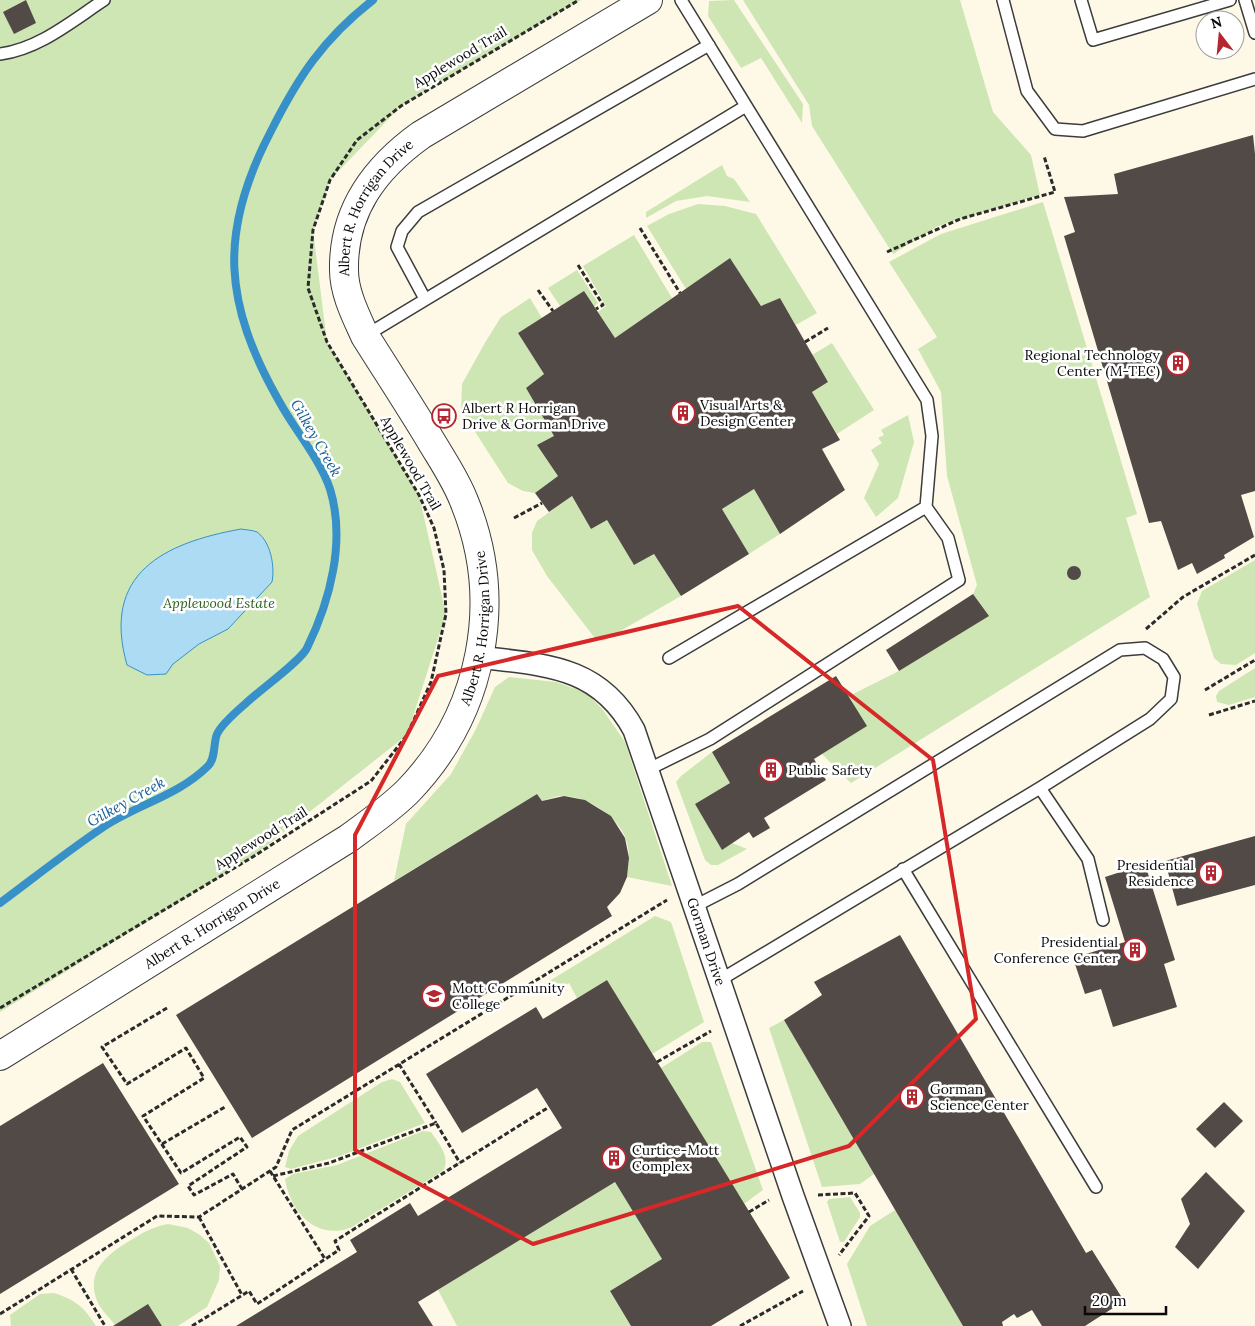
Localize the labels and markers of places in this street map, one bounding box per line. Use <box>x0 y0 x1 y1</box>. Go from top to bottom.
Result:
place label: Regional Technology Center (M-TEC) <box>1025 346 1161 380</box>
building icon: Regional Technology Center (M-TEC) <box>1165 350 1191 376</box>
place label: Visual Arts & Design Center <box>699 396 793 430</box>
place label: Albert R Horrigan Drive & Gorman Drive <box>461 399 606 433</box>
building icon: Visual Arts & Design Center <box>670 400 696 426</box>
bus stop icon: Albert R Horrigan Drive & Gorman Drive <box>431 403 457 429</box>
building icon: Public Safety <box>758 757 784 783</box>
place label: Public Safety <box>788 761 873 779</box>
place label: Presidential Residence <box>1117 856 1194 890</box>
building icon: Presidential Residence <box>1198 860 1224 886</box>
place label: Presidential Conference Center <box>994 933 1118 967</box>
building icon: Presidential Conference Center <box>1122 937 1148 963</box>
place label: Mott Community College <box>452 979 565 1013</box>
school or university icon: Mott Community College <box>421 983 447 1009</box>
place label: Gorman Science Center <box>930 1080 1029 1114</box>
building icon: Gorman Science Center <box>899 1084 925 1110</box>
place label: Curtice-Mott Complex <box>632 1141 720 1175</box>
building icon: Curtice-Mott Complex <box>601 1145 627 1171</box>

